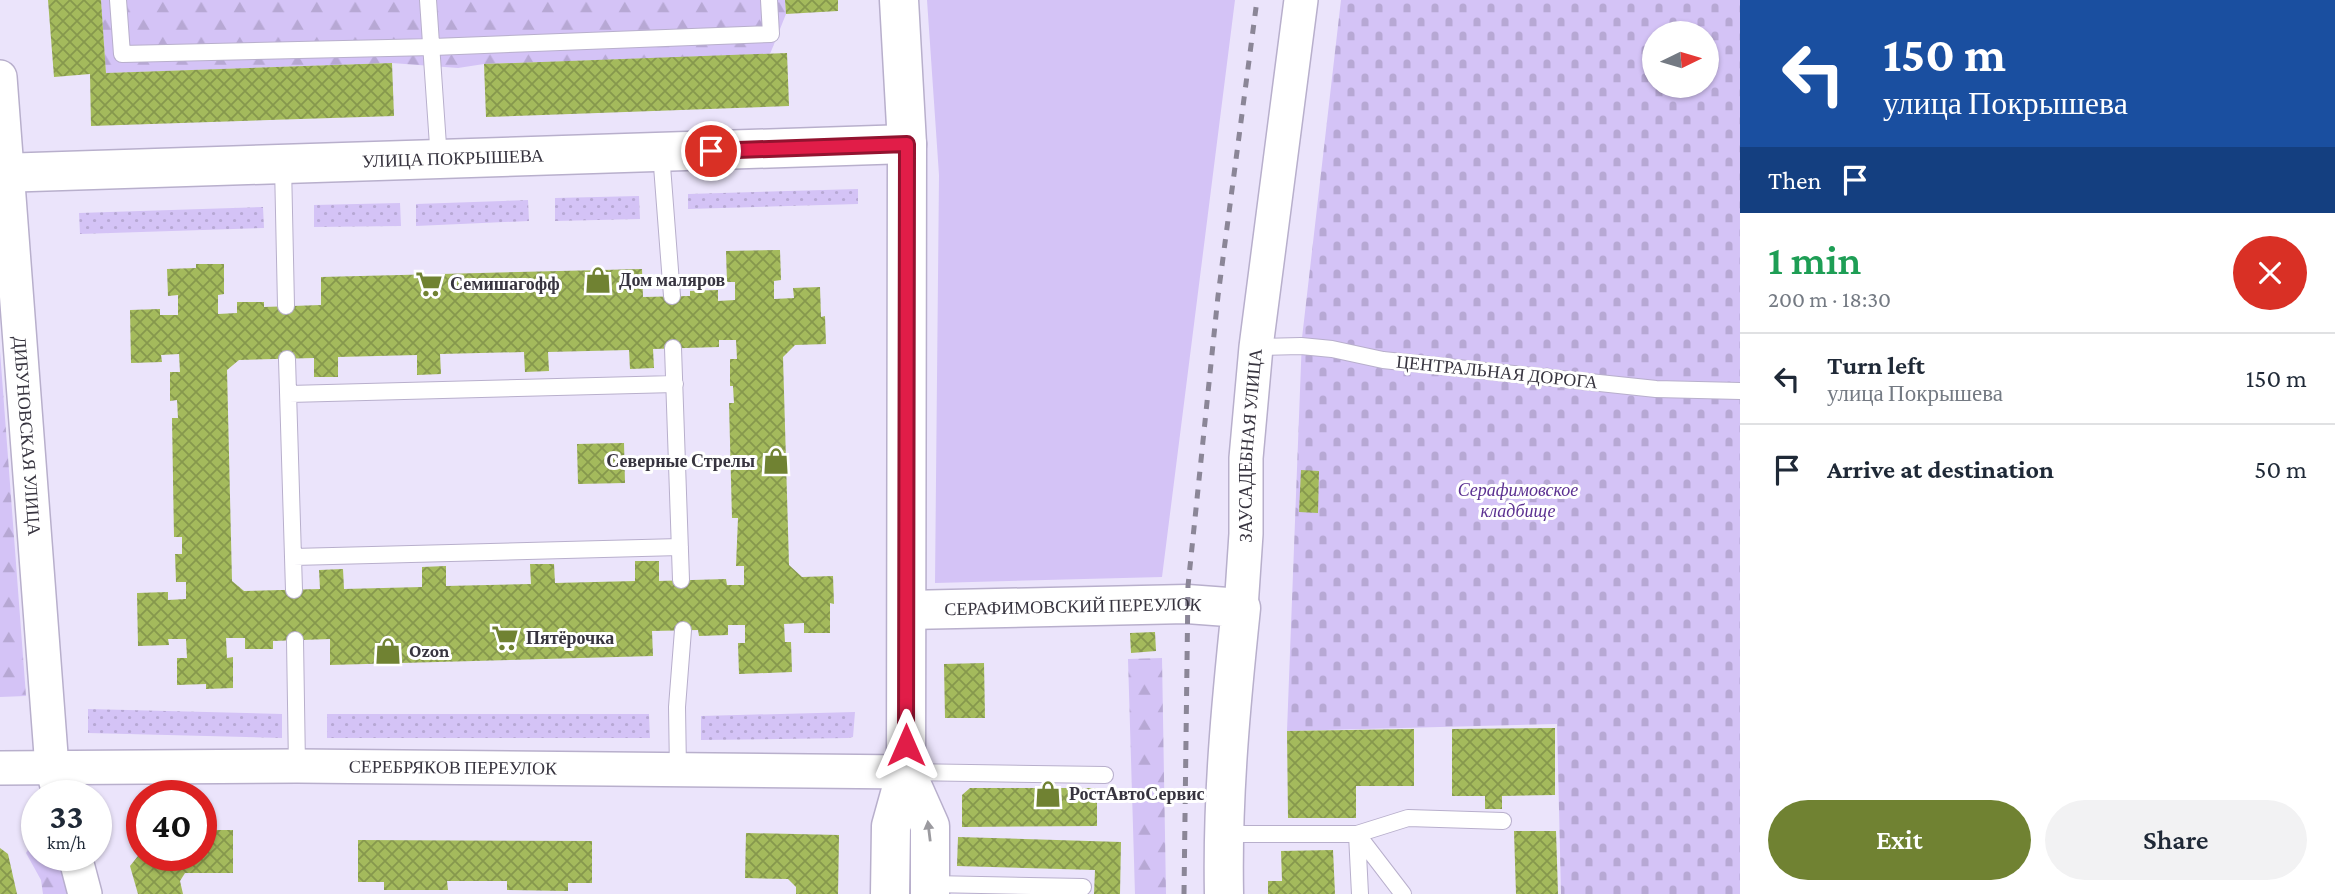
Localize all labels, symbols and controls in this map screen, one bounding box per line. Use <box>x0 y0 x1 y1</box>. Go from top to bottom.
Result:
north arrow <box>1642 21 1718 98</box>
map controls <box>1642 21 1719 98</box>
text: 150 m <box>1883 27 2006 82</box>
icon: left <box>1768 28 1859 119</box>
text: улица Покрышева <box>1883 85 2128 121</box>
pin <box>681 121 741 181</box>
icon: arrive <box>692 132 730 170</box>
street label: УЛИЦА ПОКРЫШЕВА <box>361 146 544 171</box>
icon: arrive <box>1836 161 1874 199</box>
text: Then <box>1768 166 1822 195</box>
text: 1 min <box>1768 236 1861 283</box>
button: close <box>2233 236 2307 310</box>
shop icon: Дом маляров <box>583 265 613 295</box>
supermarket icon: Семишагофф <box>414 269 444 299</box>
place label: Дом маляров <box>619 270 725 290</box>
place label: Семишагофф <box>450 274 560 294</box>
text: 200 m · 18:30 <box>1768 286 1891 312</box>
street label: ДИБУНОВСКАЯ УЛИЦА <box>10 335 44 537</box>
street label: ЗАУСАДЕБНАЯ УЛИЦА <box>1235 348 1266 543</box>
street label: ЦЕНТРАЛЬНАЯ ДОРОГА <box>1395 351 1599 393</box>
text: Turn left <box>1827 351 1925 380</box>
icon: left <box>1768 360 1806 398</box>
text: 150 m <box>2246 364 2307 393</box>
text: улица Покрышева <box>1827 380 2003 406</box>
shop icon: Северные Стрелы <box>761 446 791 476</box>
place label: Северные Стрелы <box>606 451 755 471</box>
icon: arrive <box>1768 451 1806 489</box>
text: Arrive at destination <box>1827 455 2054 484</box>
text: 50 m <box>2254 455 2307 484</box>
park label: Серафимовское кладбище <box>1458 480 1578 521</box>
street label: СЕРАФИМОВСКИЙ ПЕРЕУЛОК <box>944 594 1203 619</box>
supermarket icon: Пятёрочка <box>490 623 520 653</box>
place label: Пятёрочка <box>526 628 614 648</box>
shop icon: Ozon <box>373 636 403 666</box>
place label: Ozon <box>409 641 450 661</box>
position arrow <box>869 708 943 782</box>
street label: СЕРЕБРЯКОВ ПЕРЕУЛОК <box>349 757 558 779</box>
shop icon: РостАвтоСервис <box>1033 779 1063 809</box>
speed limit sign: 40 <box>126 780 217 871</box>
place label: РостАвтоСервис <box>1069 784 1205 804</box>
text: 33 <box>49 797 84 836</box>
button: Exit <box>1768 800 2031 880</box>
button: Share <box>2045 800 2307 880</box>
one-way arrow <box>923 820 934 842</box>
text: km/h <box>47 833 86 853</box>

